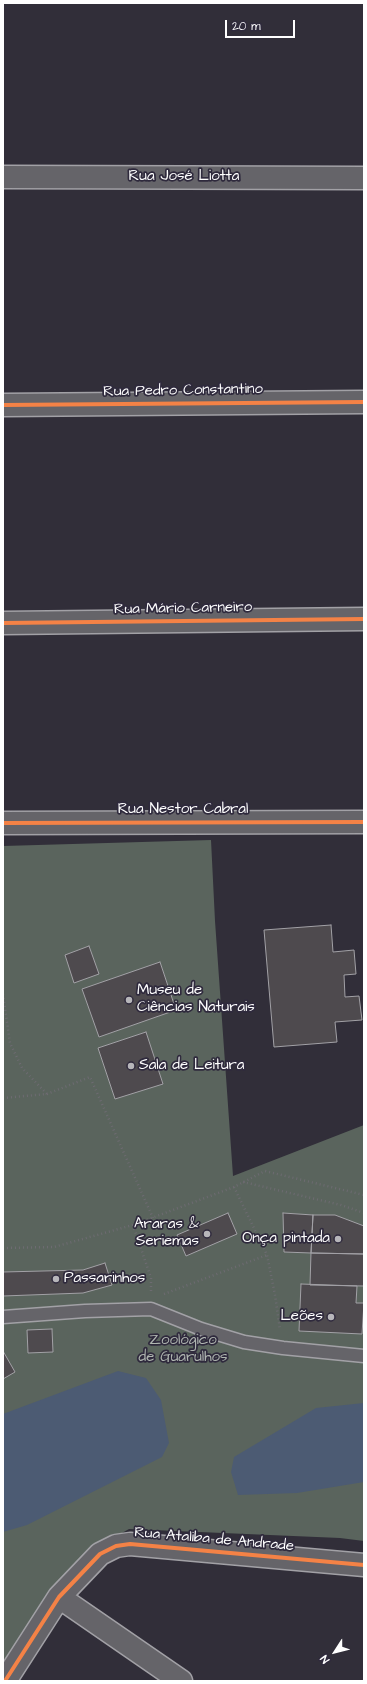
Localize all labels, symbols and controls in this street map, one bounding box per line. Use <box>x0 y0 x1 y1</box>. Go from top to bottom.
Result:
scale bar <box>227 12 297 38</box>
text: 20 m <box>232 18 261 35</box>
street label: Rua José Liotta <box>129 168 239 186</box>
street label: Rua Pedro Constantino <box>103 381 263 401</box>
street label: Rua Mário Carneiro <box>114 599 252 619</box>
street label: Rua Nestor Cabral <box>118 801 248 819</box>
place label: Museu de Ciências Naturais <box>137 982 255 1017</box>
marker: Museu de Ciências Naturais <box>124 995 134 1005</box>
place label: Sala de Leitura <box>139 1057 244 1075</box>
marker: Sala de Leitura <box>126 1061 136 1071</box>
place label: Araras & Seriemas <box>134 1216 199 1251</box>
marker: Araras & Seriemas <box>202 1229 212 1239</box>
place label: Onça pintada <box>242 1230 330 1248</box>
marker: Onça pintada <box>333 1234 343 1244</box>
place label: Passarinhos <box>64 1270 145 1288</box>
marker: Passarinhos <box>51 1274 61 1284</box>
place label: Leões <box>280 1308 323 1326</box>
marker: Leões <box>326 1312 336 1322</box>
park label: Zoológico de Guarulhos <box>138 1332 228 1367</box>
street label: Rua Ataliba de Andrade <box>133 1524 295 1556</box>
north arrow <box>315 1632 355 1672</box>
text: N <box>317 1652 333 1667</box>

